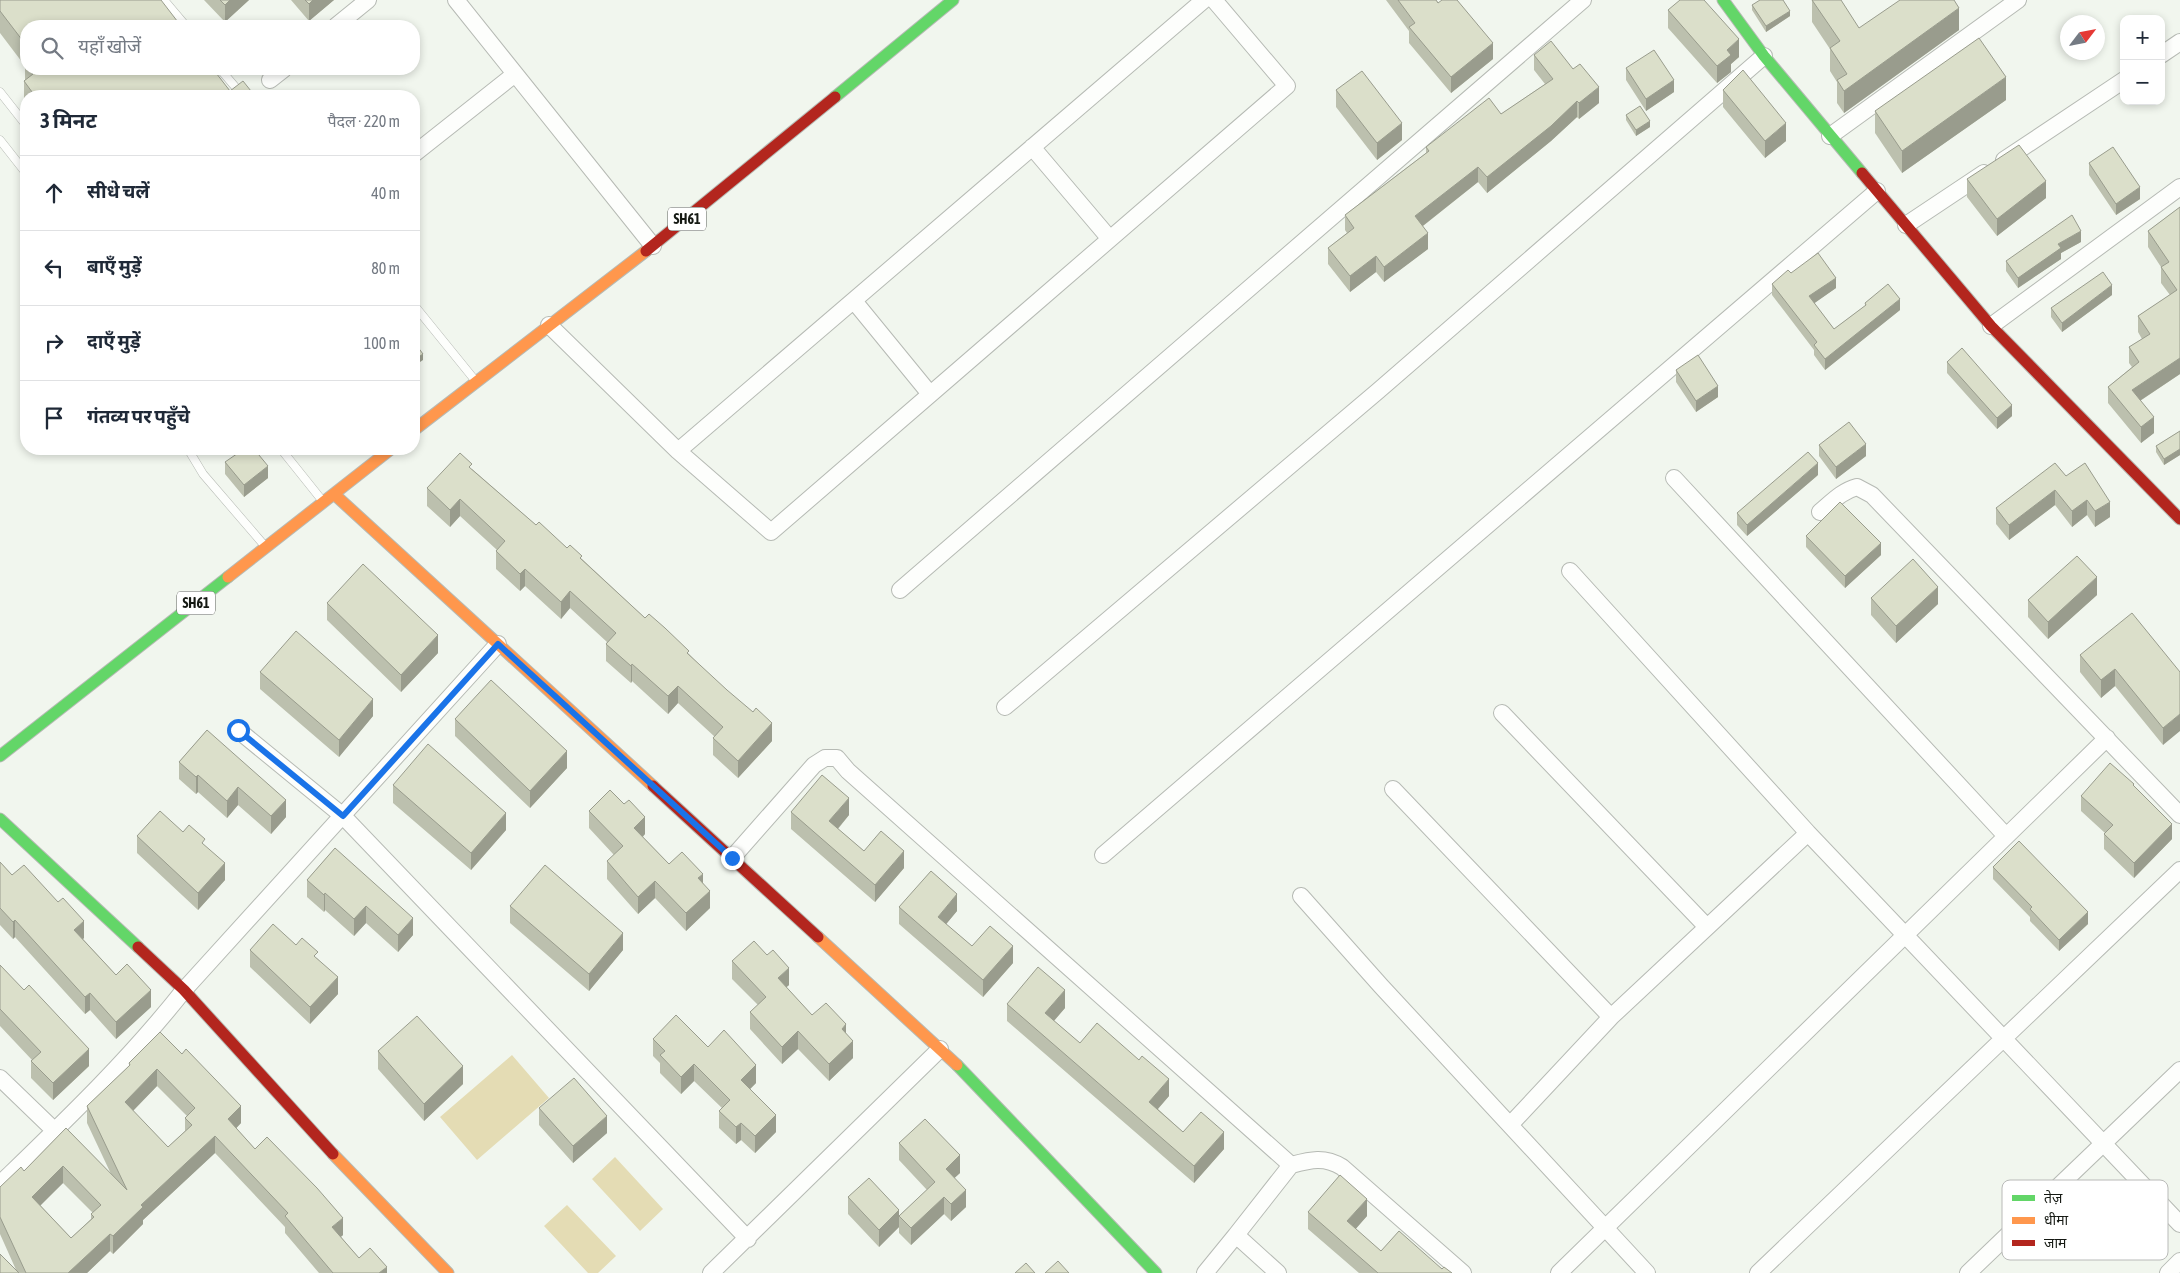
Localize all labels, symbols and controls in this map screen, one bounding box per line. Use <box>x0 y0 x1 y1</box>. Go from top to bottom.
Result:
north arrow <box>2060 15 2105 60</box>
map controls <box>2120 15 2165 105</box>
button: + <box>2120 15 2165 60</box>
search box <box>20 20 420 75</box>
icon: search <box>38 34 66 62</box>
text: यहाँ खोजें <box>78 35 141 57</box>
button: − <box>2120 60 2165 105</box>
text: 3 मिनट <box>40 108 97 132</box>
text: पैदल · 220 m <box>327 112 400 130</box>
icon: ahead <box>40 179 68 207</box>
text: सीधे चलें <box>87 180 150 202</box>
text: 40 m <box>371 184 400 202</box>
road number: SH61 <box>668 208 706 230</box>
icon: left <box>40 254 68 282</box>
text: बाएँ मुड़ें <box>87 255 142 277</box>
text: 80 m <box>371 259 400 277</box>
icon: right <box>40 329 68 357</box>
text: दाएँ मुड़ें <box>87 330 141 352</box>
text: 100 m <box>364 334 400 352</box>
icon: arrive <box>40 404 68 432</box>
text: गंतव्य पर पहुँचे <box>87 405 190 427</box>
road number: SH61 <box>177 592 215 614</box>
route start <box>227 719 250 742</box>
route end <box>721 847 744 870</box>
legend <box>2002 1180 2168 1260</box>
text: तेज़ <box>2044 1189 2063 1206</box>
text: धीमा <box>2044 1212 2069 1228</box>
text: जाम <box>2044 1235 2067 1251</box>

